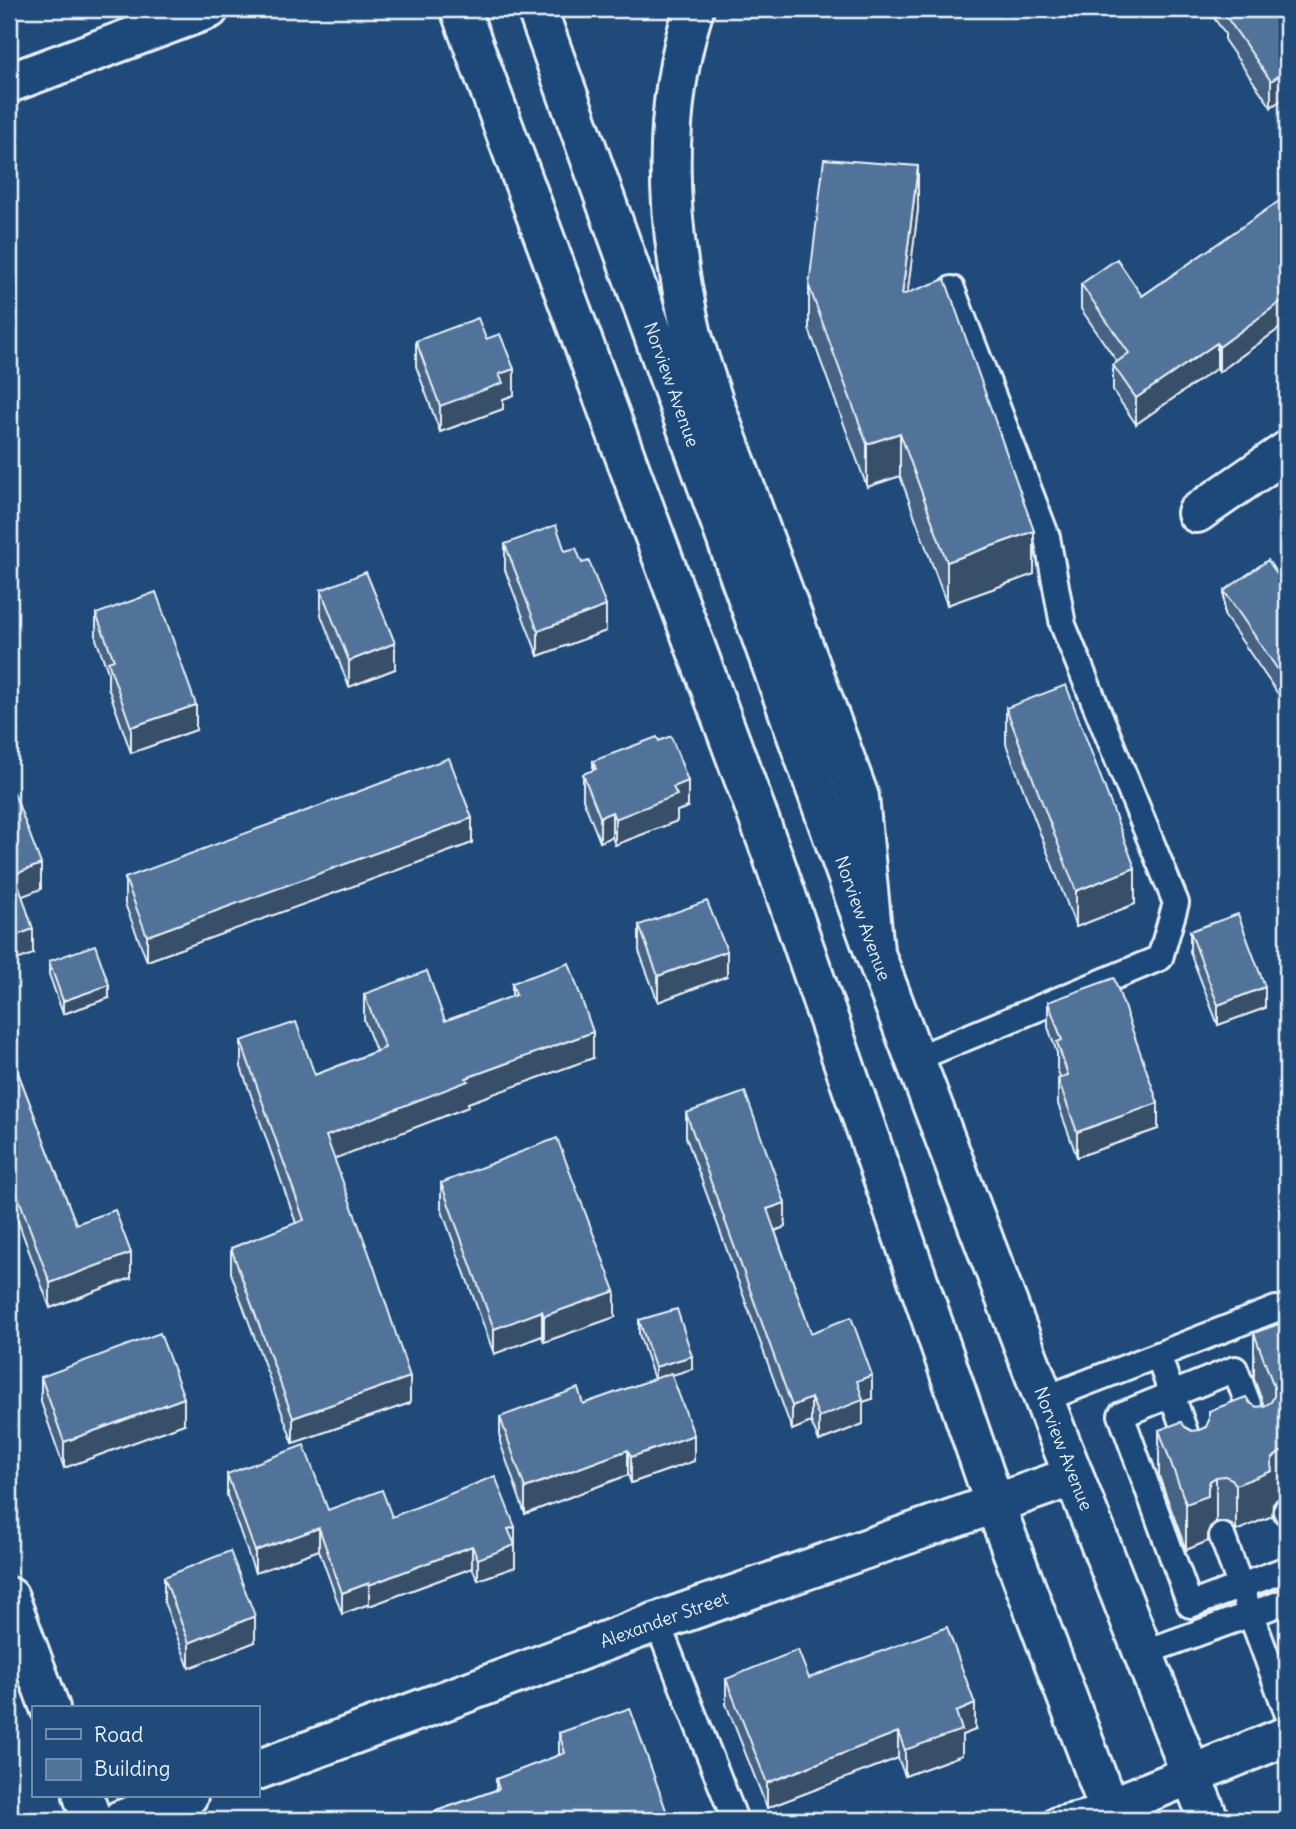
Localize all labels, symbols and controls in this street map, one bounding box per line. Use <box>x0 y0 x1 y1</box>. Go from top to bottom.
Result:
street label: Norview Avenue <box>639 319 705 450</box>
street label: Norview Avenue <box>830 853 896 984</box>
street label: Norview Avenue <box>1029 1383 1098 1514</box>
street label: Alexander Street <box>597 1586 731 1653</box>
legend <box>32 1706 259 1798</box>
text: Road <box>94 1721 143 1748</box>
text: Building <box>94 1755 170 1782</box>

